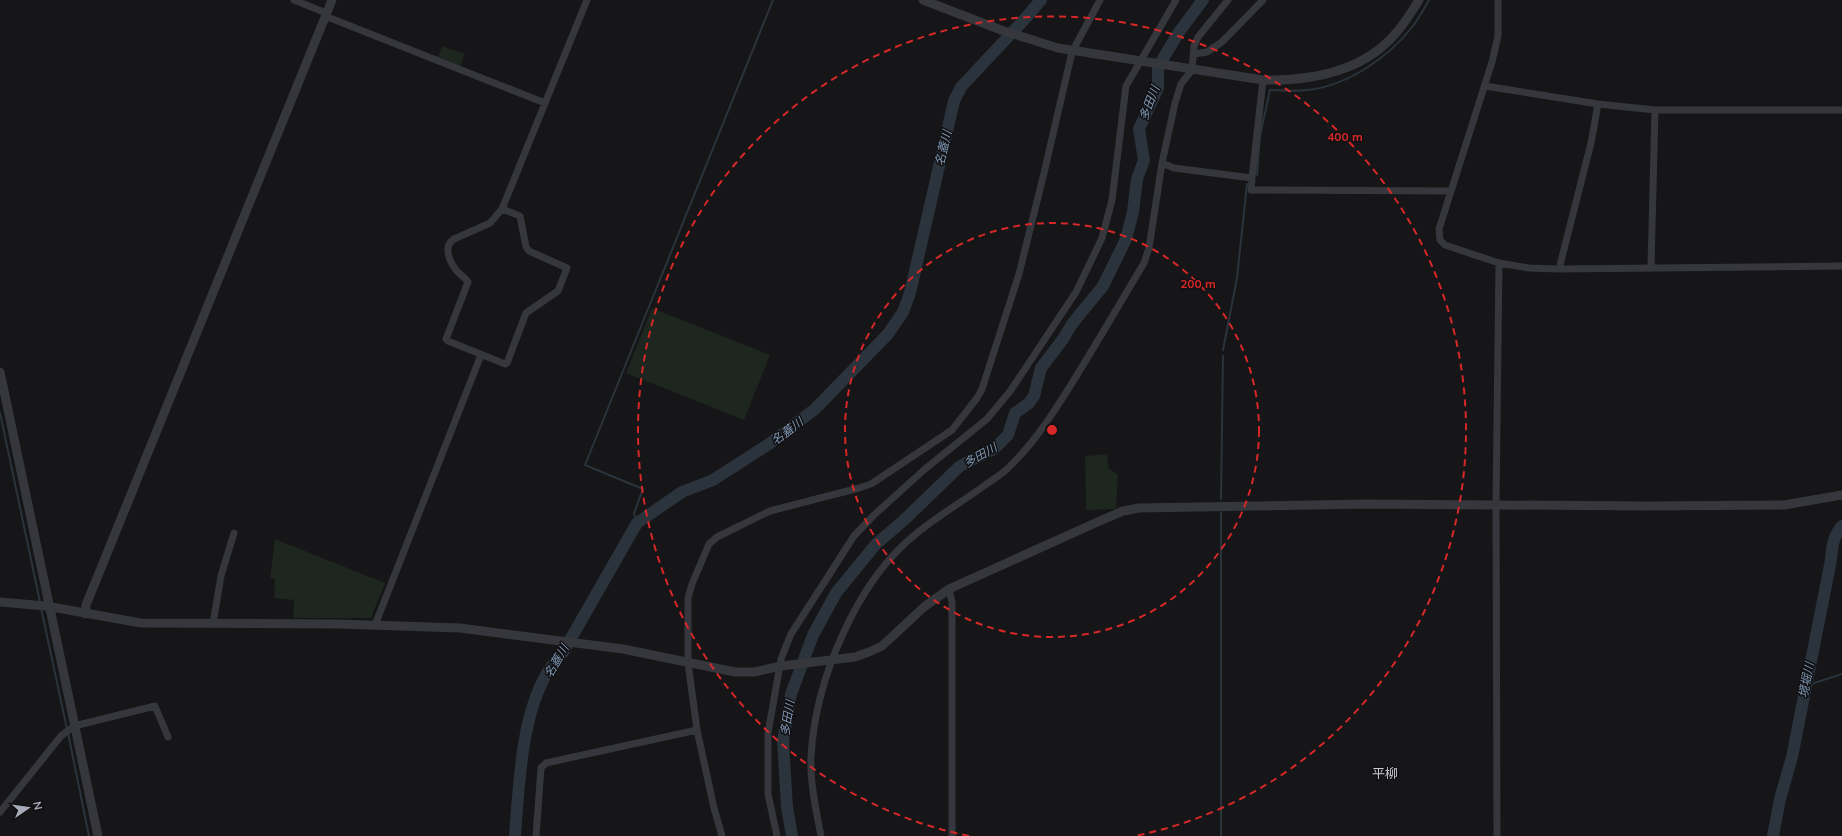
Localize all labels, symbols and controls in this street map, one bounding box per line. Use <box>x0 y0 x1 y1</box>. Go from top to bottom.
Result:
water label: 多田川 <box>1136 82 1163 122</box>
water label: 名蓋川 <box>932 127 955 167</box>
text: 400 m <box>1327 129 1363 144</box>
text: 200 m <box>1180 276 1216 291</box>
water label: 名蓋川 <box>768 413 807 448</box>
centre of rings <box>1045 423 1059 437</box>
water label: 多田川 <box>961 439 1001 470</box>
water label: 名蓋川 <box>541 640 572 680</box>
water label: 境堀川 <box>1795 659 1817 699</box>
water label: 多田川 <box>777 697 798 737</box>
district label: 平柳 <box>1372 765 1398 781</box>
north arrow <box>8 788 48 828</box>
text: N <box>30 800 45 811</box>

